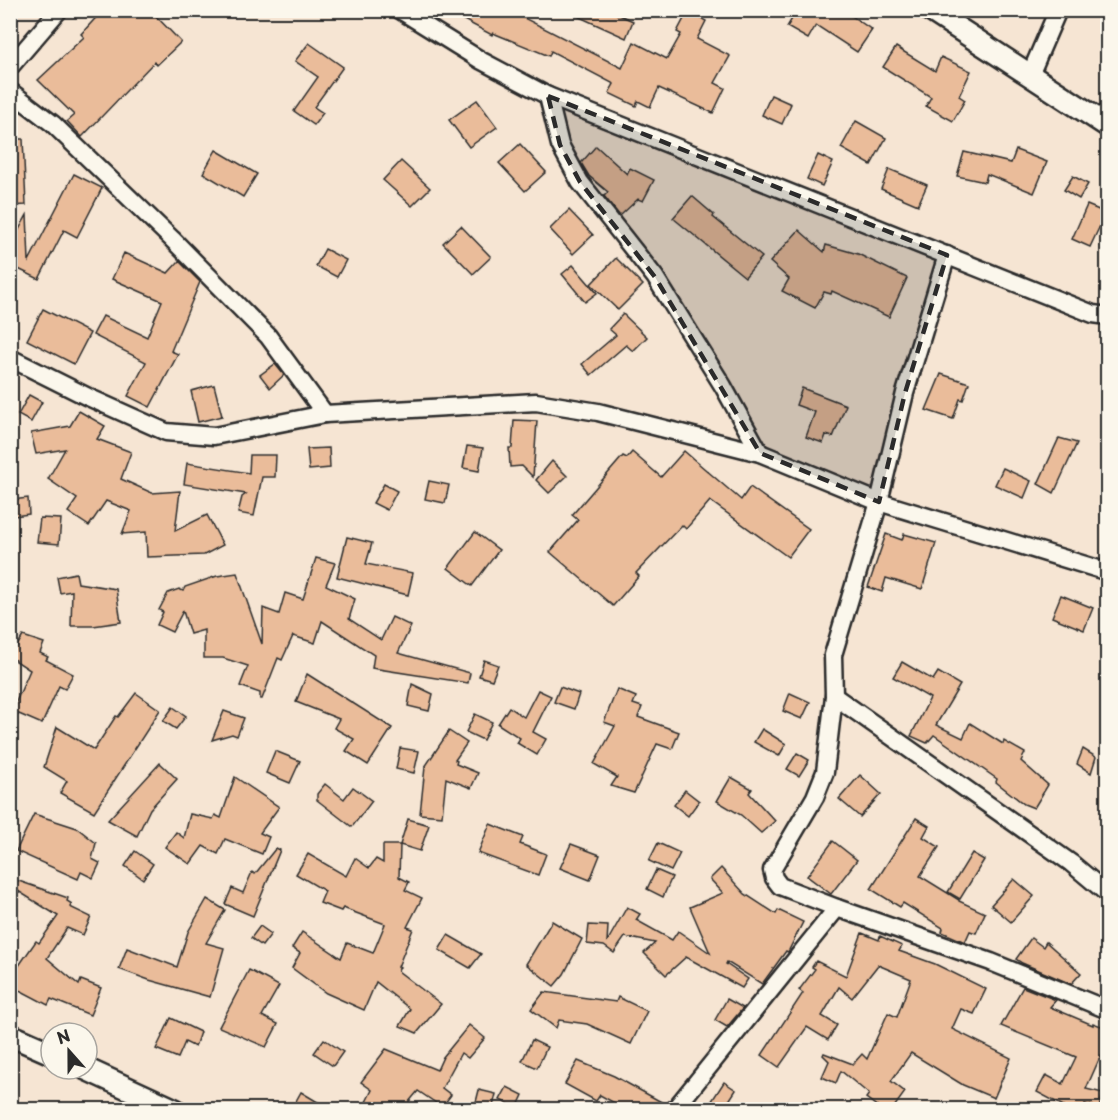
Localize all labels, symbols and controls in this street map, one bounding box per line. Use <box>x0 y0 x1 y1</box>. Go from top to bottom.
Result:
north arrow <box>39 1021 99 1081</box>
text: N <box>53 1023 73 1050</box>

